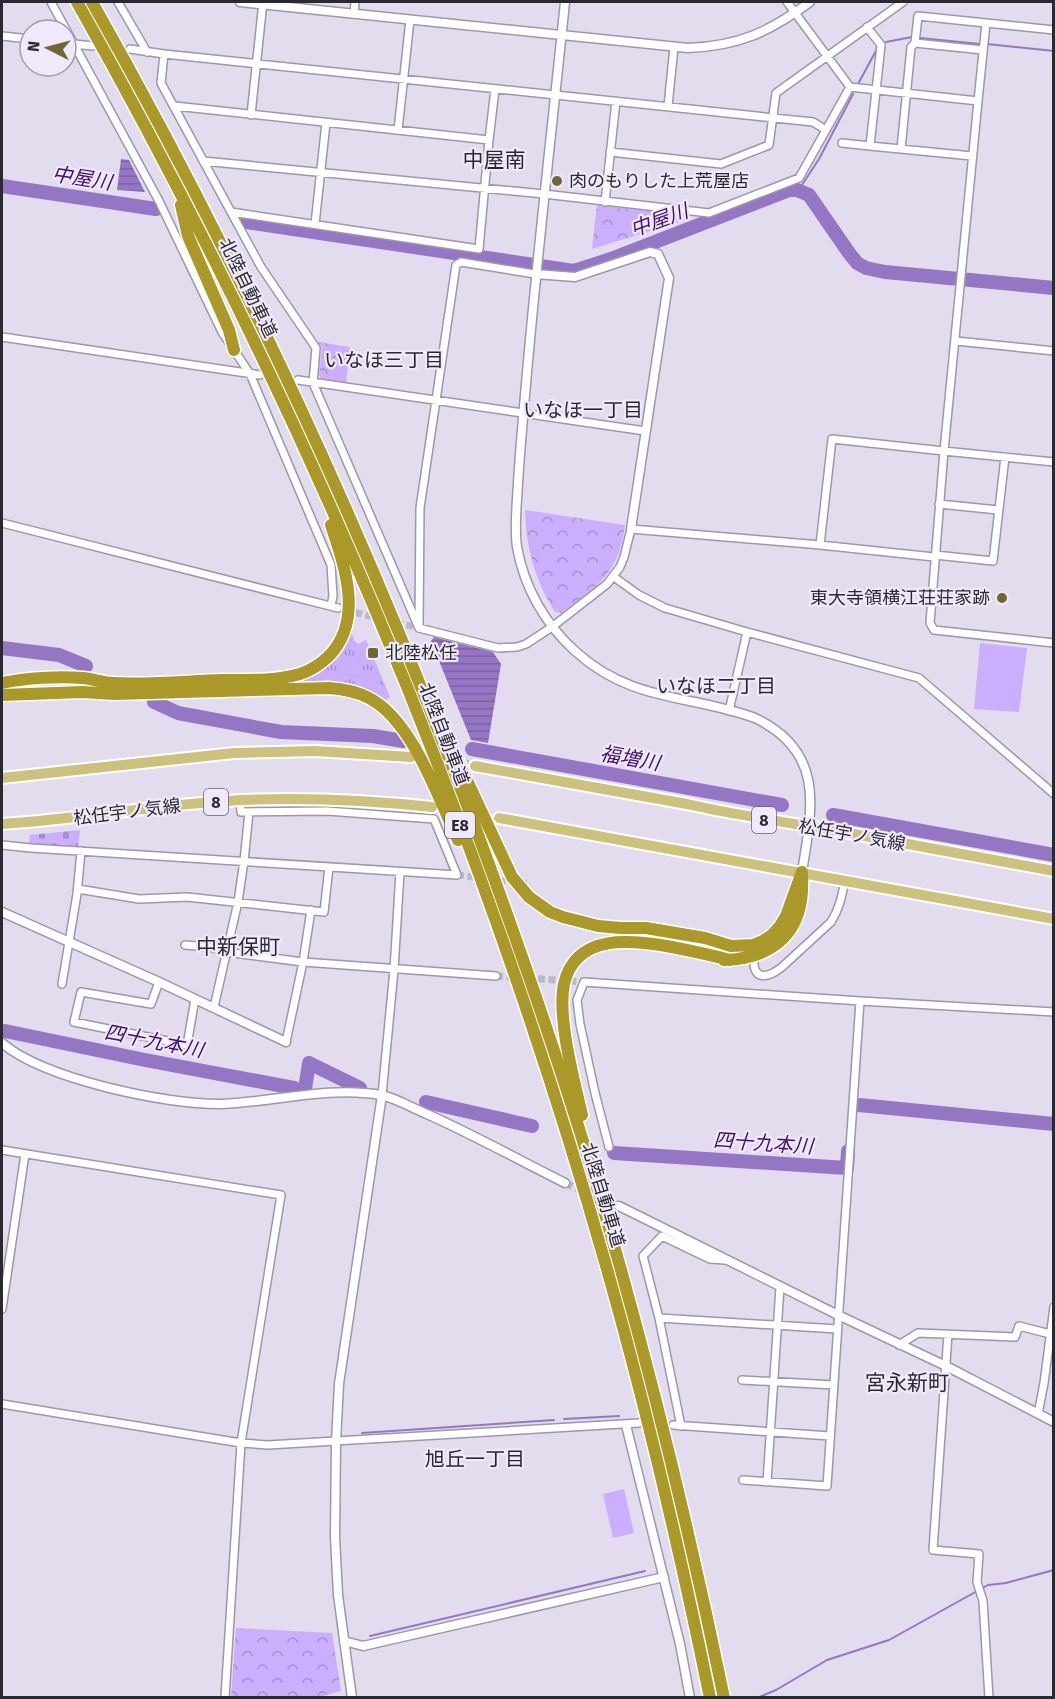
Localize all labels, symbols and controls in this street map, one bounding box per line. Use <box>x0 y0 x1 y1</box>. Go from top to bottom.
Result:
north arrow <box>18 18 78 78</box>
text: N <box>24 40 44 53</box>
district label: 中屋南 <box>463 147 526 173</box>
water label: 中屋川 <box>50 161 115 195</box>
place label: 肉のもりした上荒屋店 <box>569 170 749 192</box>
marker: 肉のもりした上荒屋店 <box>550 174 564 188</box>
water label: 中屋川 <box>627 198 693 242</box>
street label: 北陸自動車道 <box>214 235 282 341</box>
district label: いなほ三丁目 <box>324 348 444 372</box>
district label: いなほ一丁目 <box>523 398 643 422</box>
place label: 東大寺領横江荘荘家跡 <box>810 587 990 609</box>
marker: 東大寺領横江荘荘家跡 <box>995 591 1009 605</box>
place label: 北陸松任 <box>385 642 457 664</box>
marker: 北陸松任 <box>366 646 380 660</box>
district label: いなほ二丁目 <box>656 674 776 698</box>
street label: 北陸自動車道 <box>414 680 474 788</box>
water label: 福増川 <box>598 741 664 775</box>
road number: 8 <box>204 789 228 815</box>
street label: 松任宇ノ気線 <box>72 795 182 829</box>
road number: 8 <box>752 807 776 833</box>
road number: E8 <box>445 812 475 838</box>
street label: 松任宇ノ気線 <box>797 815 907 855</box>
district label: 中新保町 <box>196 934 280 960</box>
water label: 四十九本川 <box>103 1020 207 1063</box>
water label: 四十九本川 <box>712 1128 816 1159</box>
street label: 北陸自動車道 <box>577 1140 629 1250</box>
district label: 宮永新町 <box>865 1370 949 1396</box>
district label: 旭丘一丁目 <box>425 1447 525 1471</box>

